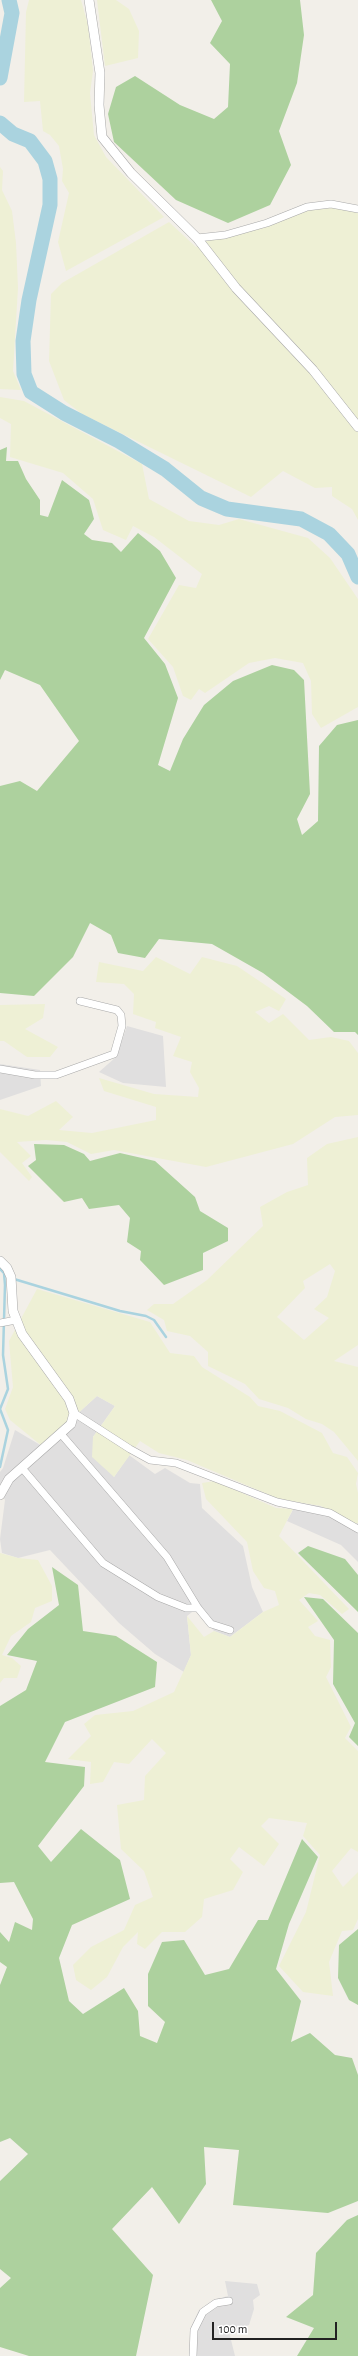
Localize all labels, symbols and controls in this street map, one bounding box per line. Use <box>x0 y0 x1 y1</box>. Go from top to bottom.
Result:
scale bar <box>214 2314 339 2340</box>
text: 100 m <box>219 2323 247 2335</box>

